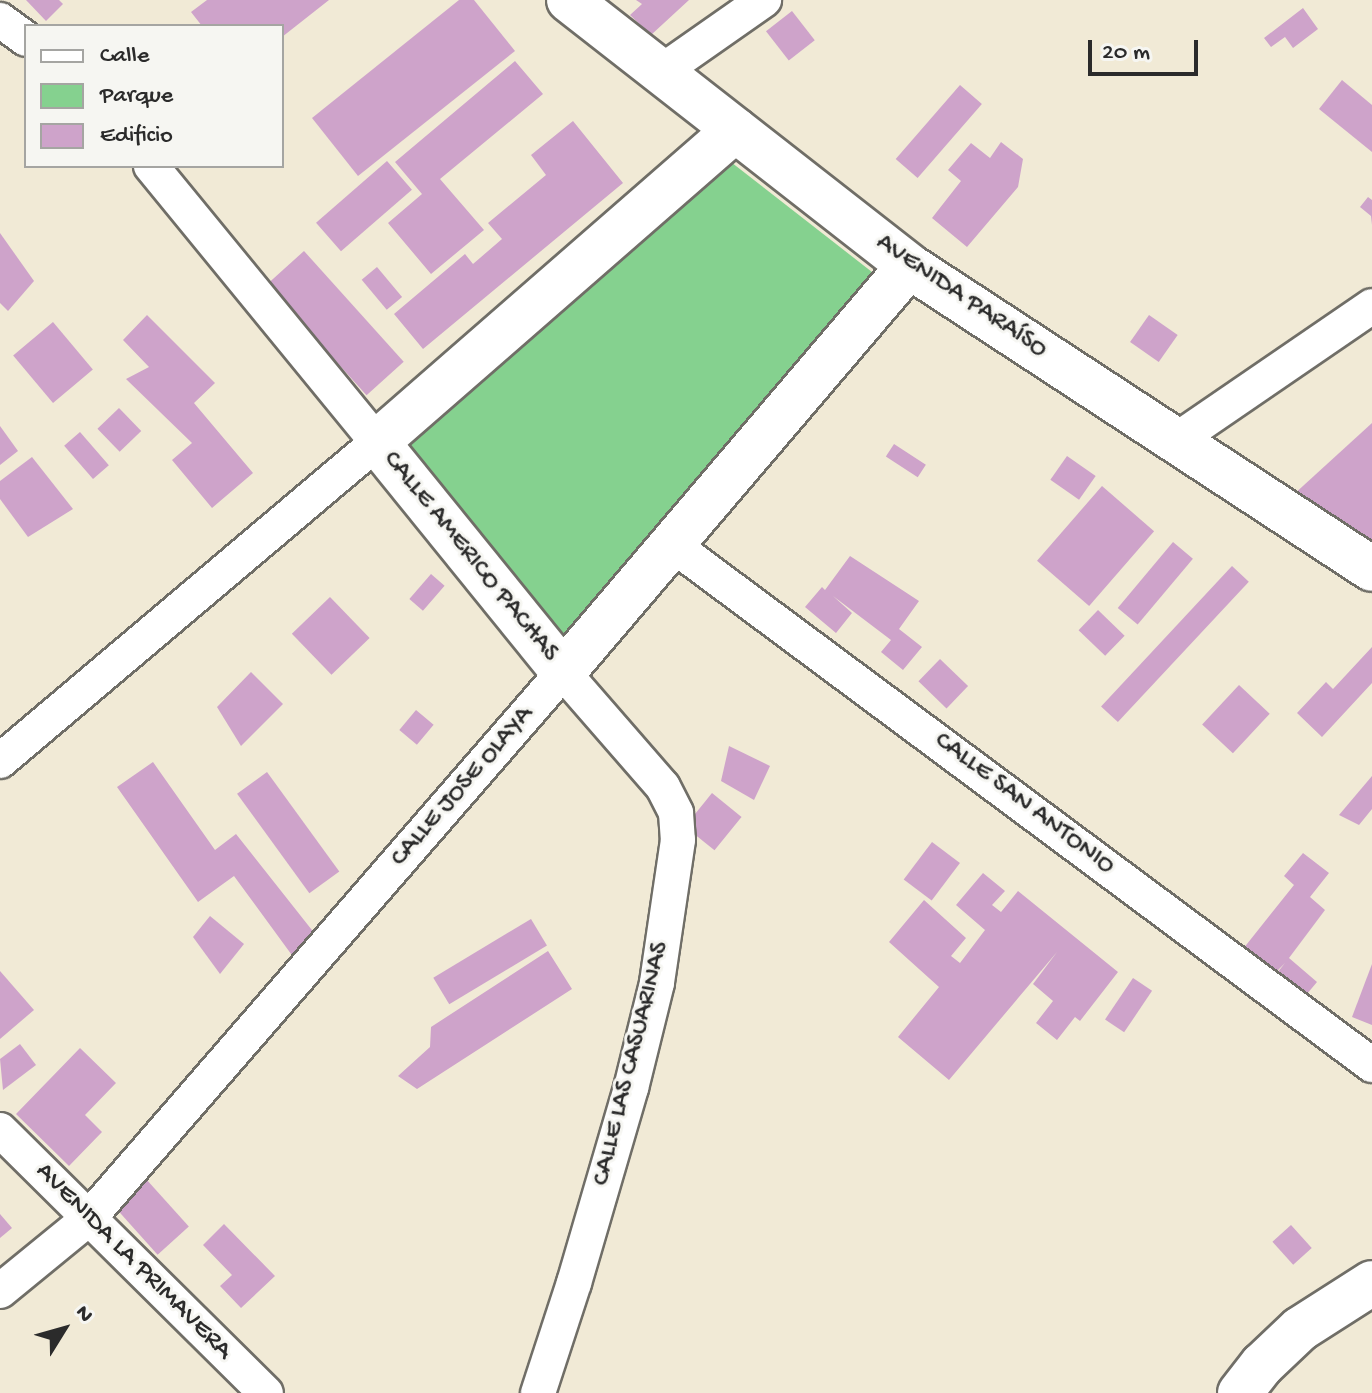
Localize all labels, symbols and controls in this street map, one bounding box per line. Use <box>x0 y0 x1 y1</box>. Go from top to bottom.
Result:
legend <box>24 24 284 168</box>
scale bar <box>1092 24 1202 74</box>
text: 20 m <box>1102 39 1150 68</box>
text: Calle <box>100 42 149 71</box>
text: Parque <box>100 82 173 111</box>
text: Edificio <box>100 122 173 151</box>
street label: AVENIDA PARAÍSO <box>869 228 1053 366</box>
street label: CALLE AMERICO PACHAS <box>375 445 565 669</box>
street label: CALLE JOSE OLAYA <box>385 700 541 874</box>
street label: CALLE SAN ANTONIO <box>927 726 1121 882</box>
street label: CALLE LAS CASUARINAS <box>587 939 677 1189</box>
street label: AVENIDA LA PRIMAVERA <box>28 1157 238 1367</box>
north arrow <box>24 1289 104 1369</box>

